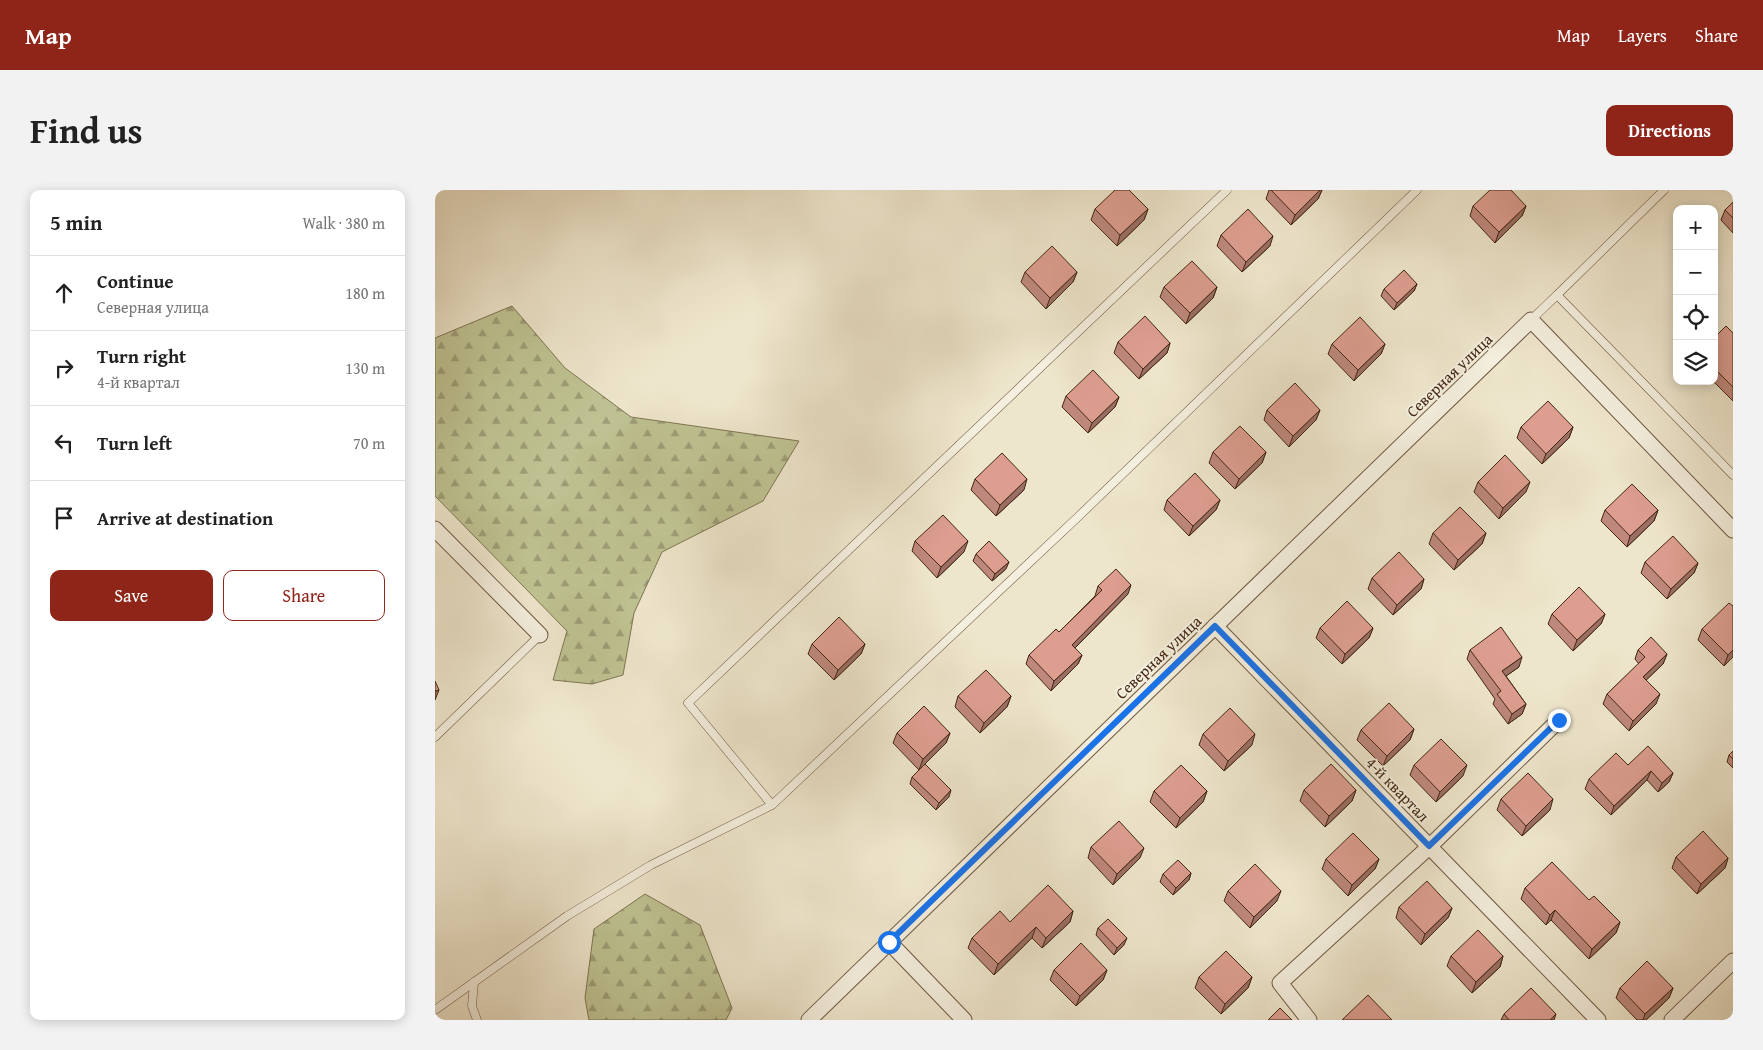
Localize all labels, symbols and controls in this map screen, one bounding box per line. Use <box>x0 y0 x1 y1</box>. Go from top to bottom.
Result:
text: Map <box>25 18 72 53</box>
text: Map <box>1557 22 1590 49</box>
text: Layers <box>1618 22 1667 49</box>
text: Share <box>1695 22 1738 49</box>
text: Find us <box>30 105 143 156</box>
button: Directions <box>1606 105 1733 156</box>
map controls <box>1673 205 1718 385</box>
button: + <box>1673 205 1718 250</box>
text: 5 min <box>50 207 102 238</box>
text: Walk · 380 m <box>302 211 385 235</box>
button: − <box>1673 250 1718 295</box>
text: Continue <box>97 267 174 295</box>
icon: ahead <box>50 279 78 307</box>
text: 180 m <box>345 281 385 305</box>
text: Северная улица <box>97 295 209 319</box>
button: locate <box>1673 295 1718 340</box>
street label: Северная улица <box>1400 327 1498 422</box>
button: layers <box>1673 340 1718 385</box>
text: Turn right <box>97 342 186 370</box>
icon: right <box>50 354 78 382</box>
text: 130 m <box>345 356 385 380</box>
text: 4-й квартал <box>97 370 180 394</box>
icon: left <box>50 429 78 457</box>
text: Turn left <box>97 429 172 457</box>
text: 70 m <box>353 431 385 455</box>
icon: arrive <box>50 504 78 532</box>
text: Arrive at destination <box>97 504 273 532</box>
button: Save <box>50 570 213 621</box>
button: Share <box>223 570 385 621</box>
street label: Северная улица <box>1109 609 1207 704</box>
route end <box>1548 709 1571 732</box>
street label: 4-й квартал <box>1361 751 1436 827</box>
route start <box>878 931 901 954</box>

